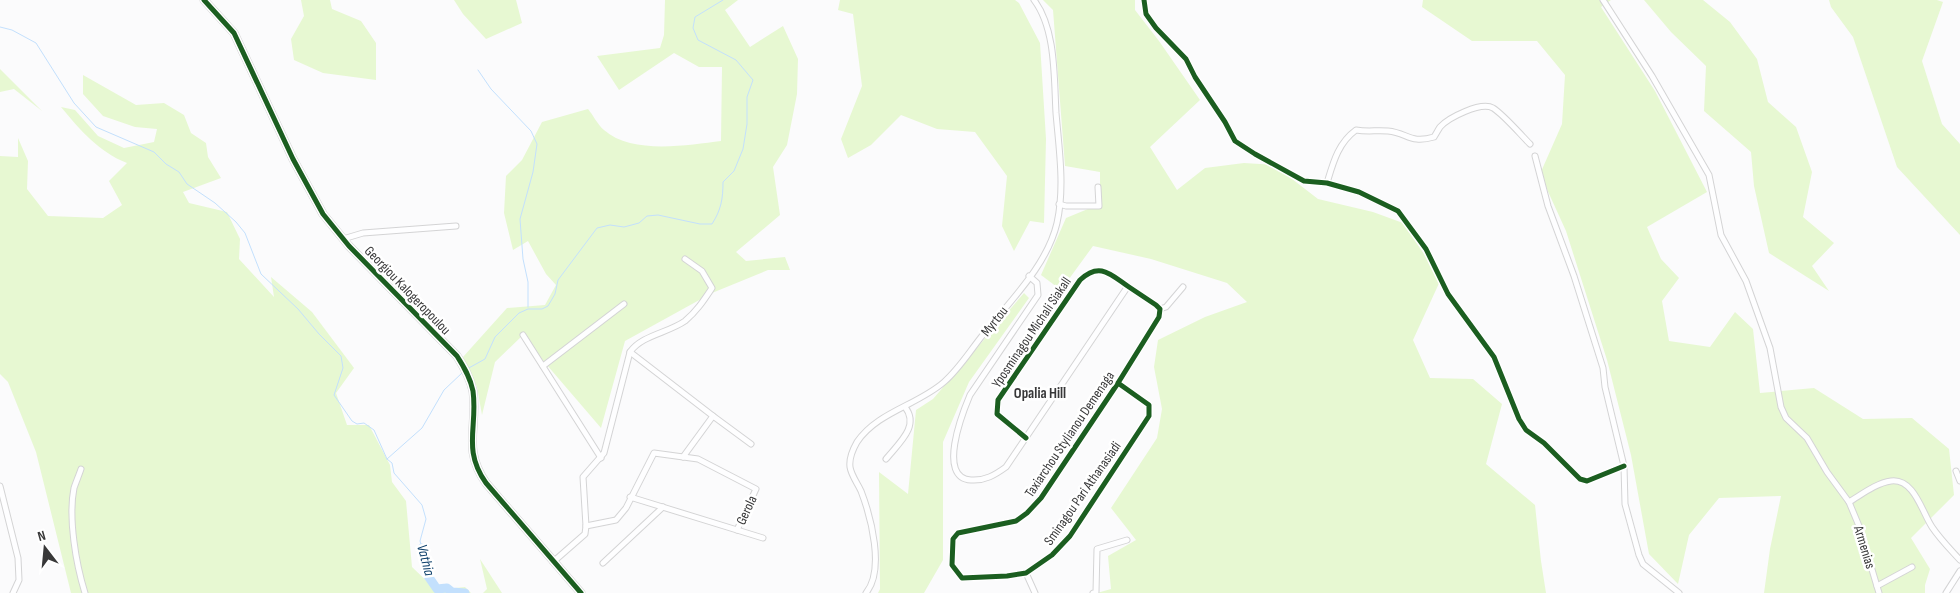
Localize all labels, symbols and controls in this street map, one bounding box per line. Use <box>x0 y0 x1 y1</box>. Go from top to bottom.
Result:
street label: Georgiou Kalogeropoulou <box>361 242 454 338</box>
street label: Yposminagou Michali Siakall <box>988 274 1075 391</box>
street label: Myrtou <box>977 303 1012 340</box>
street label: Taxiarchou Stylianou Demenaga <box>1021 368 1118 501</box>
district label: Opalia Hill <box>1014 384 1066 403</box>
street label: Sminagou Pari Athanasiadi <box>1040 438 1125 548</box>
street label: Gerola <box>732 493 761 528</box>
north arrow <box>20 523 70 573</box>
street label: Armenias <box>1850 523 1879 571</box>
text: N <box>36 527 47 545</box>
water label: Vathia <box>412 542 439 578</box>

